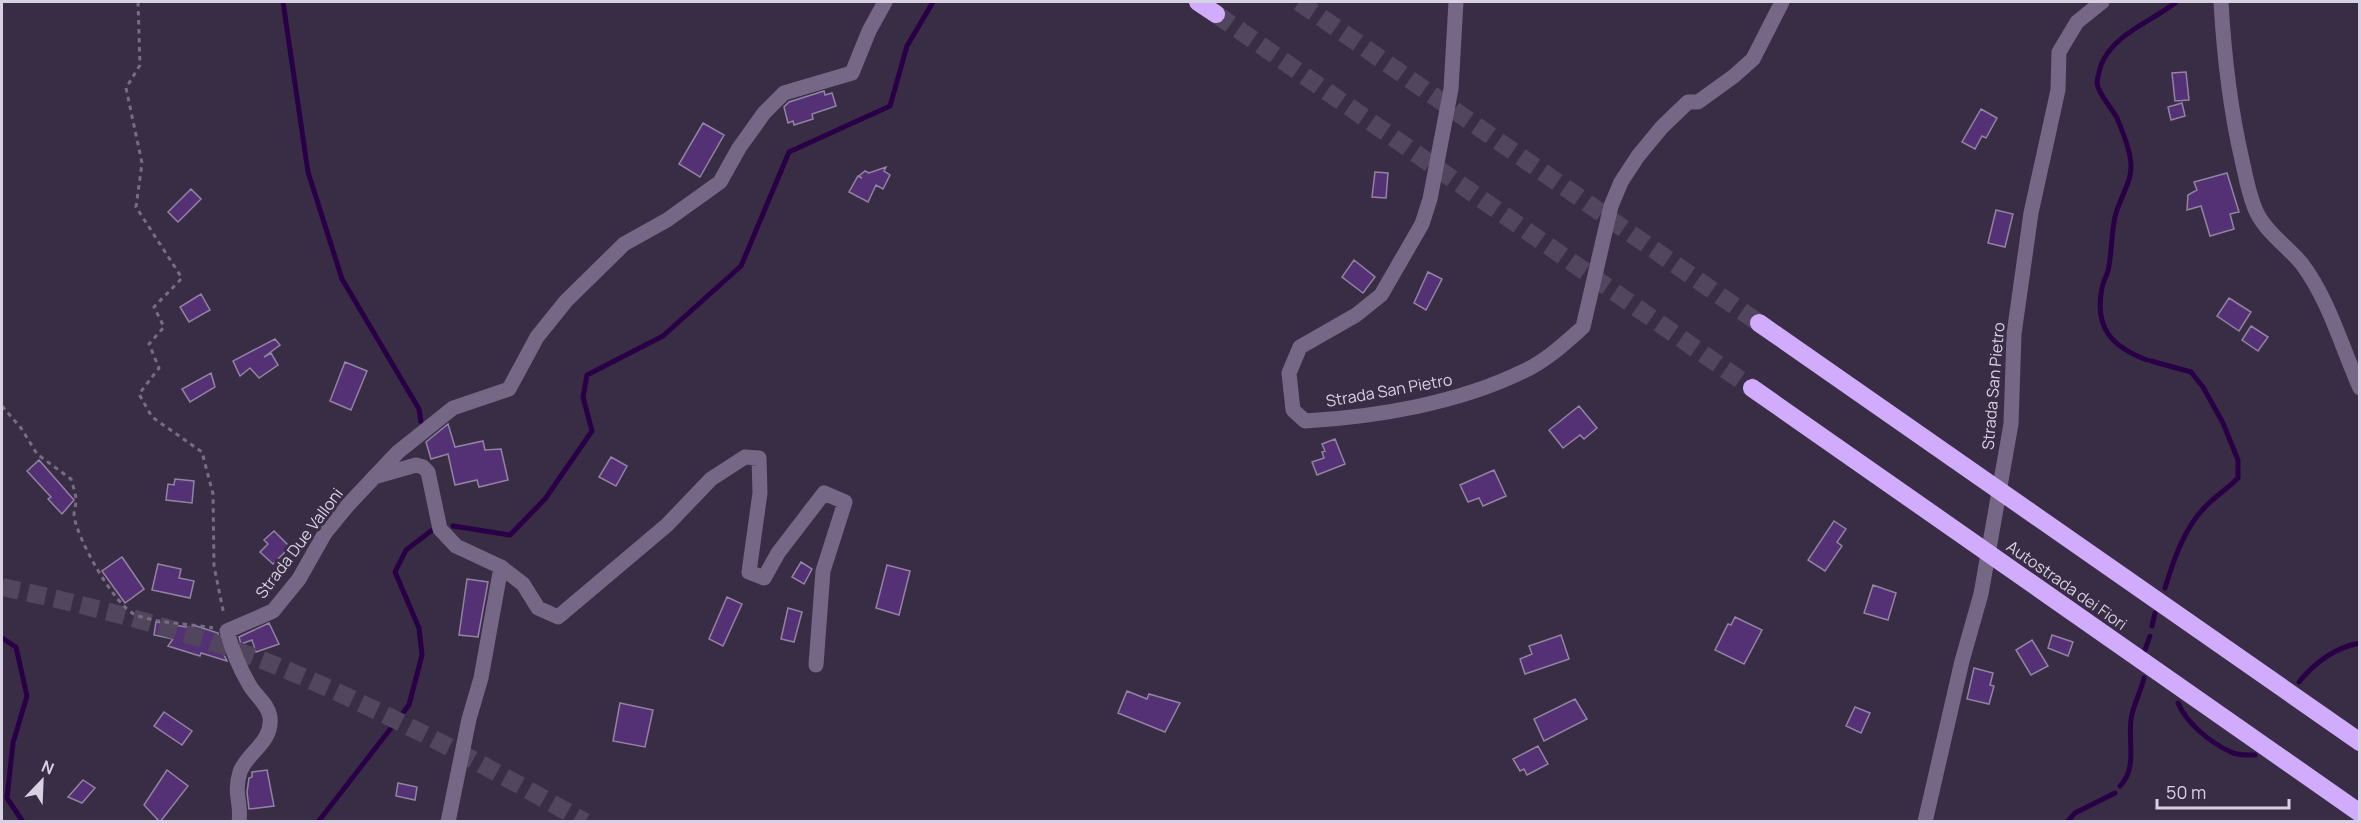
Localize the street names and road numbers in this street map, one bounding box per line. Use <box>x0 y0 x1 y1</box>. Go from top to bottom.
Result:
street label: Strada San Pietro <box>1976 321 2010 451</box>
street label: Strada San Pietro <box>1324 368 1454 412</box>
street label: Strada Due Valloni <box>250 483 348 603</box>
street label: Autostrada dei Fiori <box>2002 535 2132 635</box>

